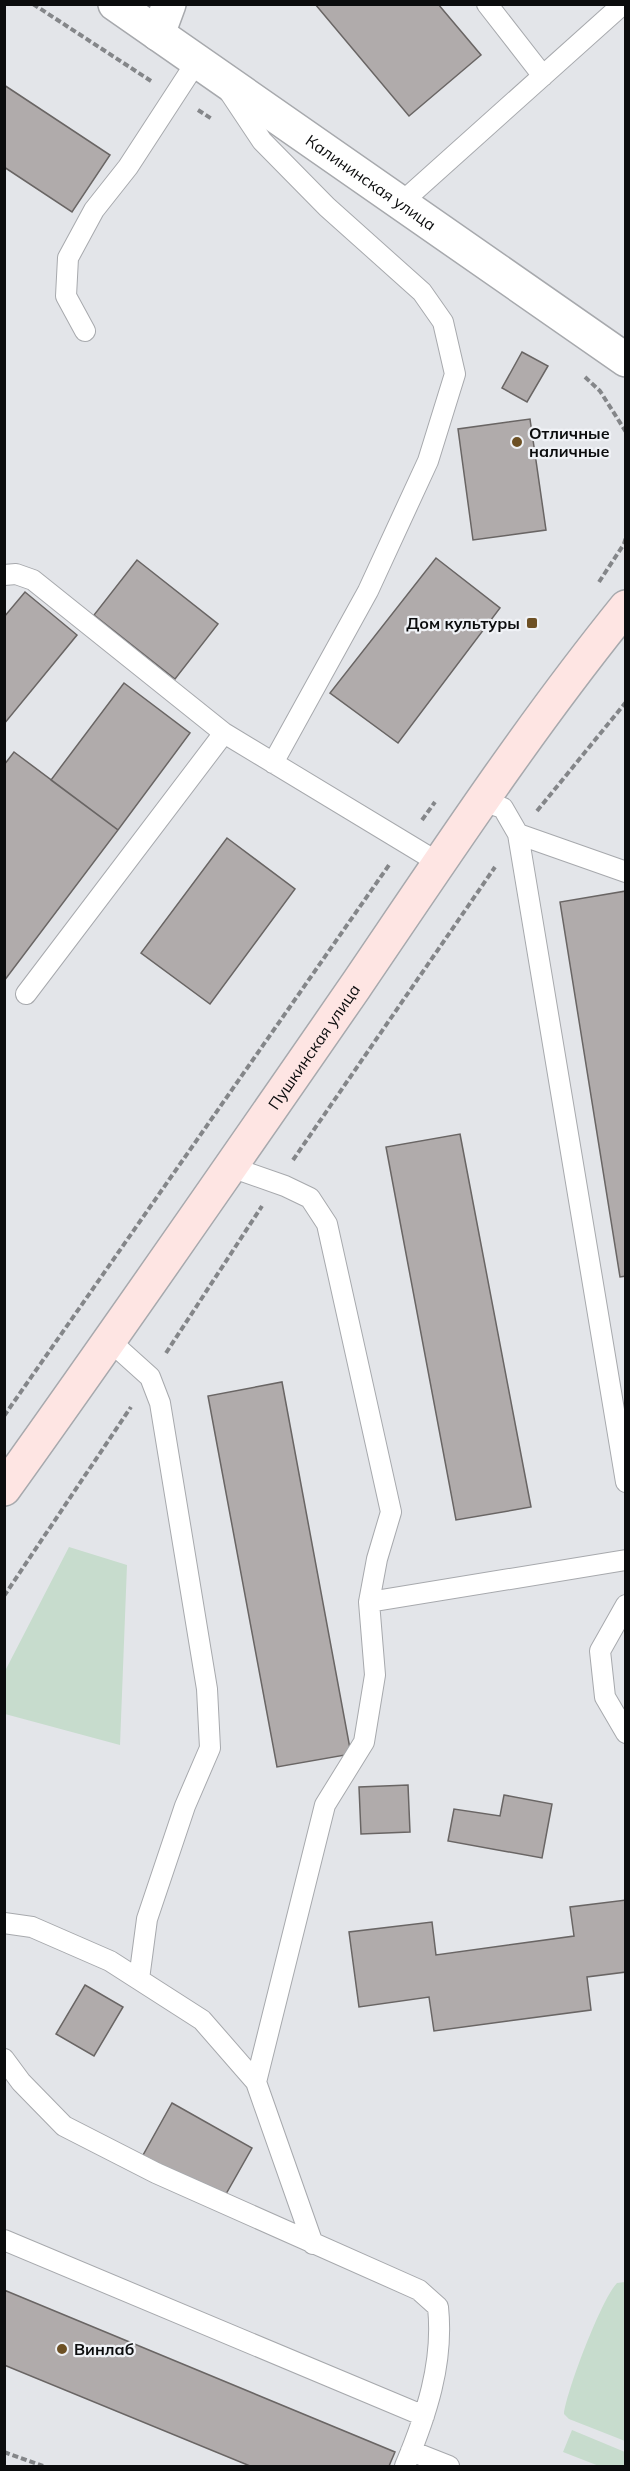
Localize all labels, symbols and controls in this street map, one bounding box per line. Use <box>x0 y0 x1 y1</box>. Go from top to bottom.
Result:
street label: Калининская улица <box>302 130 440 235</box>
place label: Отличные наличные <box>529 423 610 461</box>
marker: Отличные наличные <box>510 435 524 449</box>
place label: Дом культуры <box>406 613 520 633</box>
marker: Дом культуры <box>525 616 539 630</box>
street label: Пушкинская улица <box>264 980 364 1113</box>
place label: Винлаб <box>74 2339 134 2359</box>
marker: Винлаб <box>55 2342 69 2356</box>

